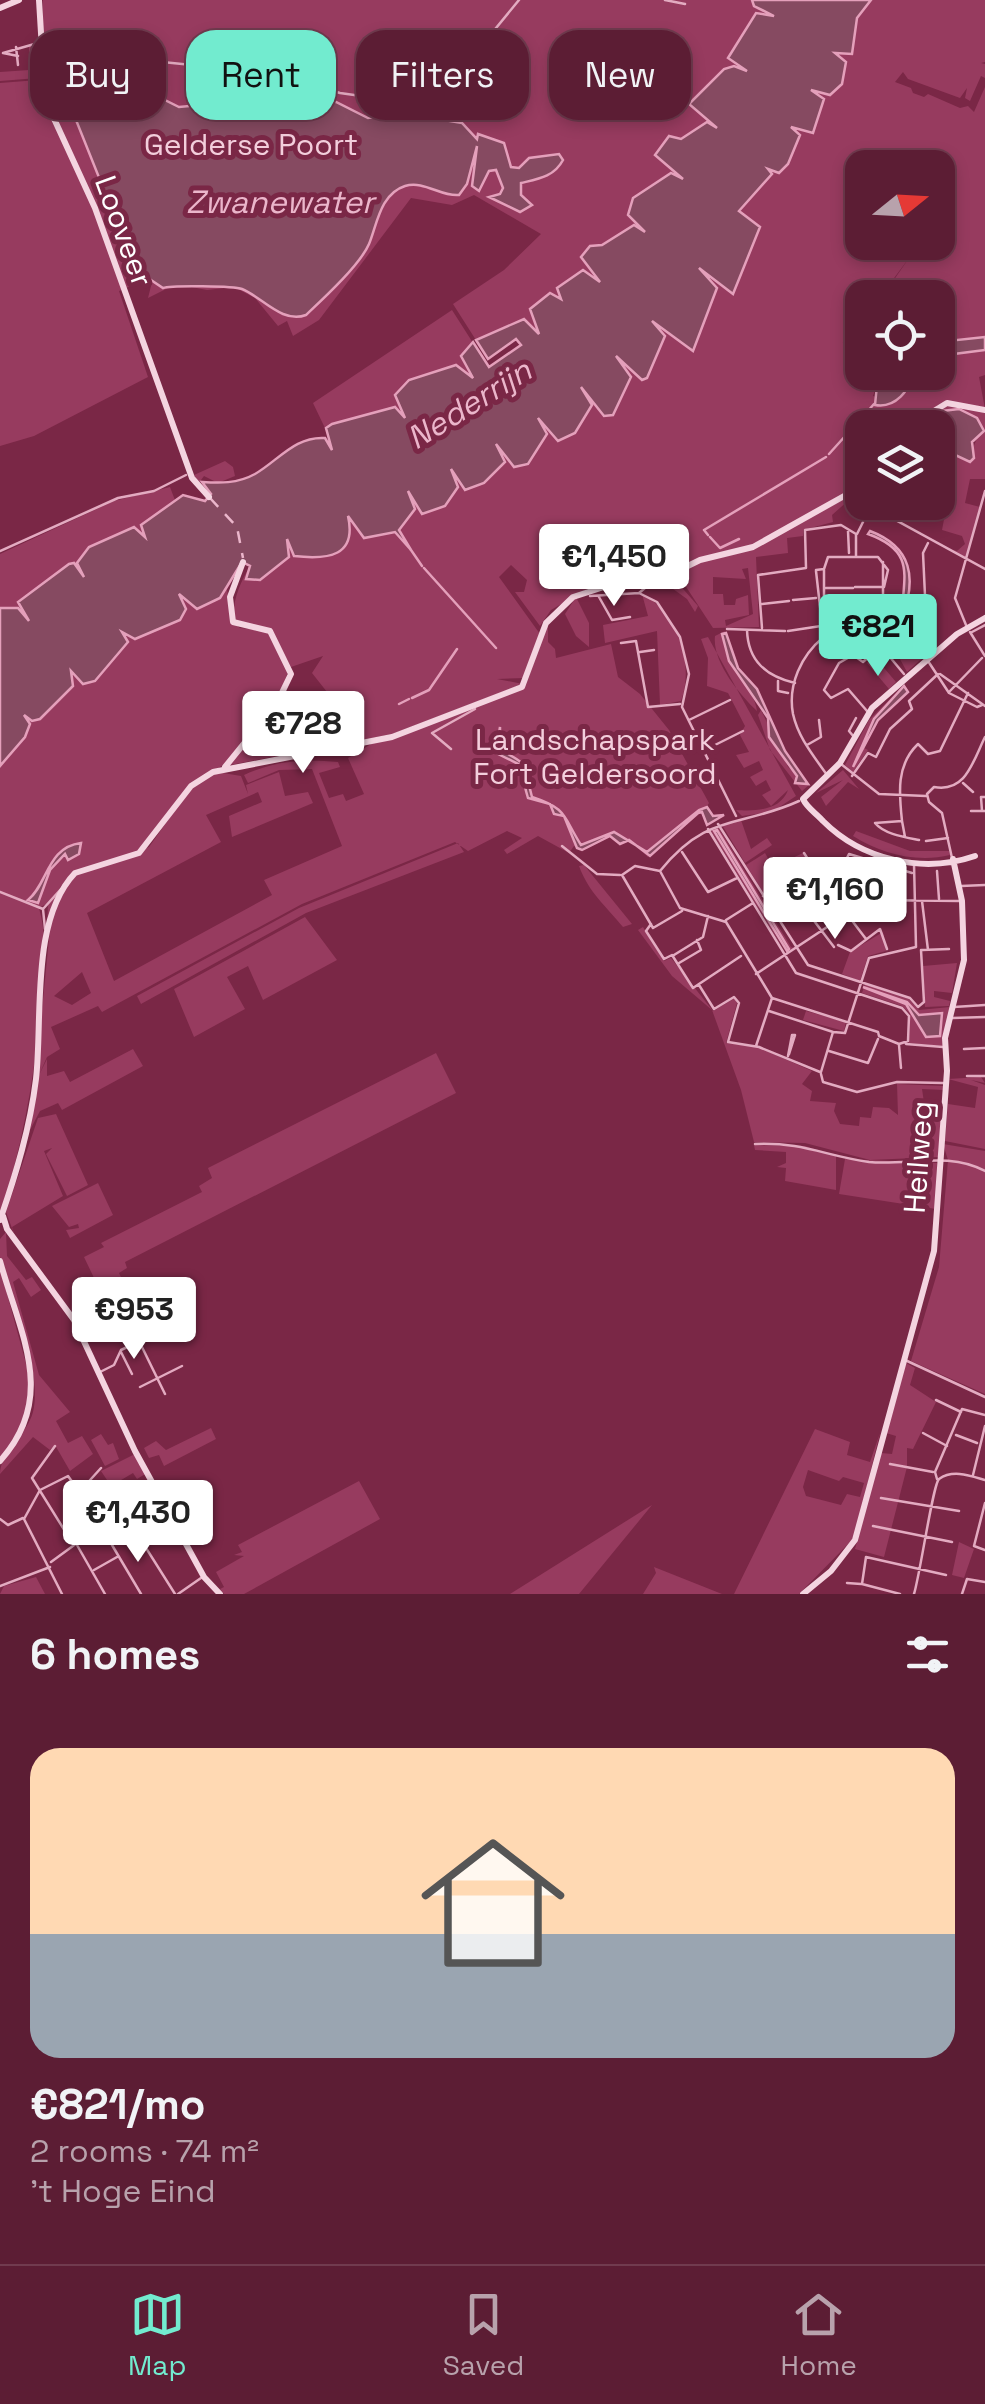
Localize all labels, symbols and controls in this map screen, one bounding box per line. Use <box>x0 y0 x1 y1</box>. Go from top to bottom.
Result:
chip: Buy <box>30 30 166 120</box>
chip: Rent <box>186 30 336 120</box>
chip: Filters <box>356 30 529 120</box>
chip: New <box>549 30 691 120</box>
park label: Gelderse Poort <box>144 125 358 164</box>
north arrow <box>845 150 955 260</box>
map controls <box>845 150 955 520</box>
street label: Looveer <box>86 170 162 292</box>
water label: Zwanewater <box>186 182 377 222</box>
button: locate <box>845 280 955 390</box>
water label: Nederrijn <box>399 349 540 458</box>
button: layers <box>845 410 955 520</box>
pin: €1,450 <box>533 524 695 609</box>
text: €1,450 <box>561 536 667 576</box>
pin: €821 <box>819 594 937 679</box>
text: €821 <box>841 606 915 646</box>
pin: €728 <box>244 691 362 776</box>
text: €728 <box>264 703 342 743</box>
park label: Landschapspark Fort Geldersoord <box>473 720 717 793</box>
pin: €1,160 <box>754 857 916 942</box>
text: €1,160 <box>786 869 884 909</box>
street label: Heilweg <box>895 1099 941 1215</box>
pin: €953 <box>75 1277 193 1362</box>
text: €953 <box>94 1289 174 1329</box>
pin: €1,430 <box>57 1480 219 1565</box>
text: €1,430 <box>85 1492 191 1532</box>
icon: filters <box>900 1627 955 1682</box>
text: 6 homes <box>30 1628 200 1681</box>
icon: home <box>403 1813 583 1993</box>
text: €821/mo <box>30 2078 205 2131</box>
text: 2 rooms · 74 m² <box>30 2131 259 2171</box>
text: 't Hoge Eind <box>30 2171 216 2211</box>
tab: Map <box>128 2287 186 2383</box>
tab: Saved <box>443 2287 524 2383</box>
tab: Home <box>781 2287 857 2383</box>

